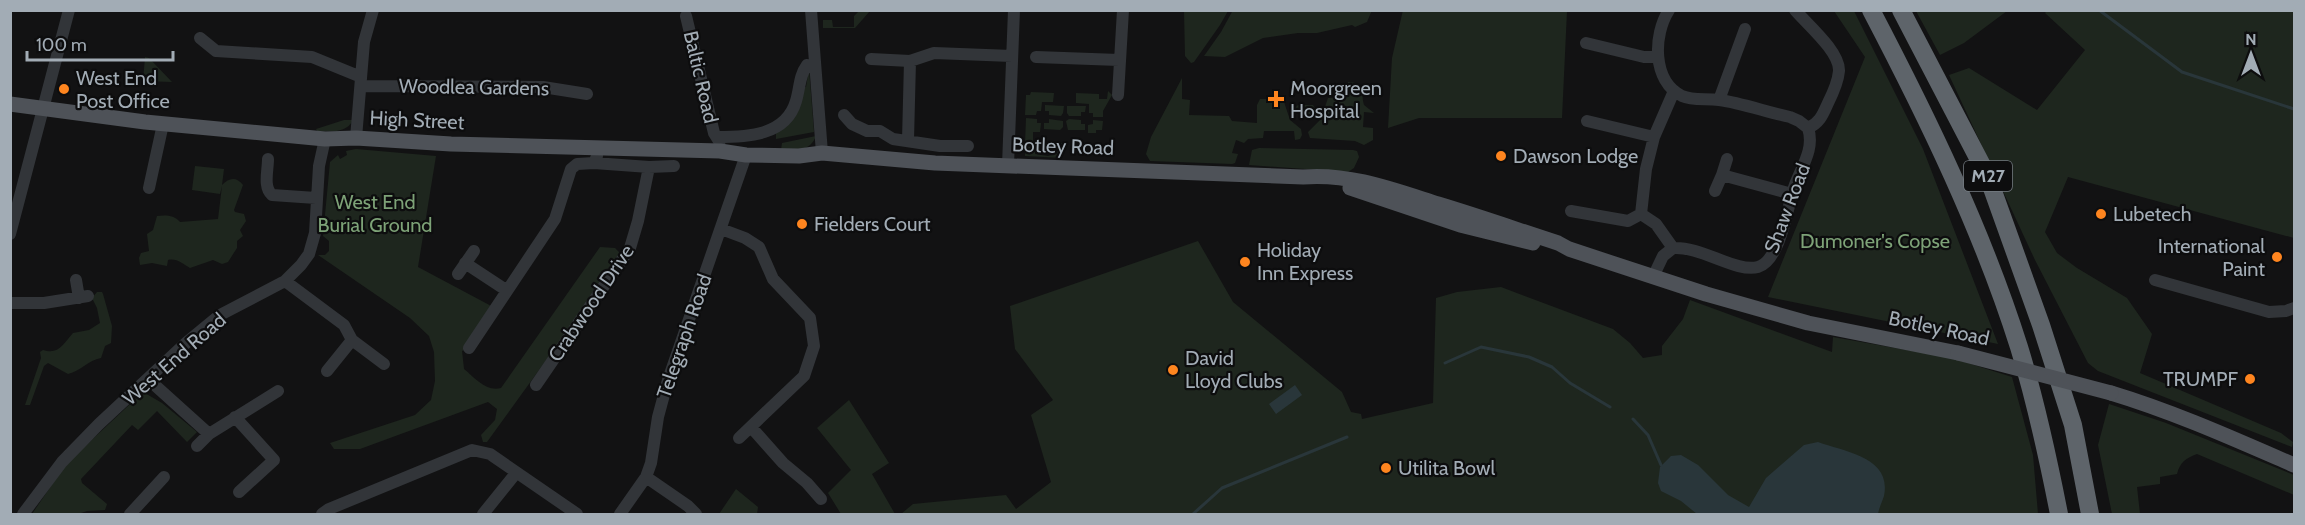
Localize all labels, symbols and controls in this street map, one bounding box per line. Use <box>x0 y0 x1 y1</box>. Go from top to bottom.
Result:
scale bar <box>27 24 172 62</box>
north arrow <box>2221 24 2281 84</box>
street label: Baltic Road <box>679 28 723 126</box>
text: N <box>2245 30 2257 49</box>
text: 100 m <box>36 34 87 56</box>
place label: West End Post Office <box>76 66 170 113</box>
street label: Woodlea Gardens <box>399 74 549 100</box>
place label: Moorgreen Hospital <box>1290 76 1382 123</box>
marker: West End Post Office <box>57 82 71 96</box>
marker: Moorgreen Hospital <box>1267 90 1285 108</box>
street label: High Street <box>369 106 465 134</box>
street label: Botley Road <box>1011 132 1115 160</box>
place label: Dawson Lodge <box>1513 144 1638 168</box>
marker: Dawson Lodge <box>1494 149 1508 163</box>
street label: Shaw Road <box>1759 160 1815 256</box>
road number: M27 <box>1964 161 2012 191</box>
park label: West End Burial Ground <box>318 190 432 237</box>
place label: Lubetech <box>2113 202 2192 226</box>
marker: Lubetech <box>2094 207 2108 221</box>
place label: Fielders Court <box>814 212 931 236</box>
marker: Fielders Court <box>795 217 809 231</box>
park label: Dumoner's Copse <box>1800 229 1950 253</box>
place label: International Paint <box>2158 234 2265 281</box>
place label: Holiday Inn Express <box>1257 238 1353 285</box>
street label: Crabwood Drive <box>543 240 639 366</box>
marker: International Paint <box>2270 250 2284 264</box>
marker: Holiday Inn Express <box>1238 255 1252 269</box>
street label: Telegraph Road <box>652 271 716 401</box>
street label: Botley Road <box>1886 306 1992 350</box>
street label: West End Road <box>117 308 231 410</box>
place label: David Lloyd Clubs <box>1185 346 1283 393</box>
marker: David Lloyd Clubs <box>1166 363 1180 377</box>
place label: TRUMPF <box>2163 367 2239 391</box>
marker: TRUMPF <box>2243 372 2257 386</box>
place label: Utilita Bowl <box>1398 456 1495 480</box>
marker: Utilita Bowl <box>1379 461 1393 475</box>

